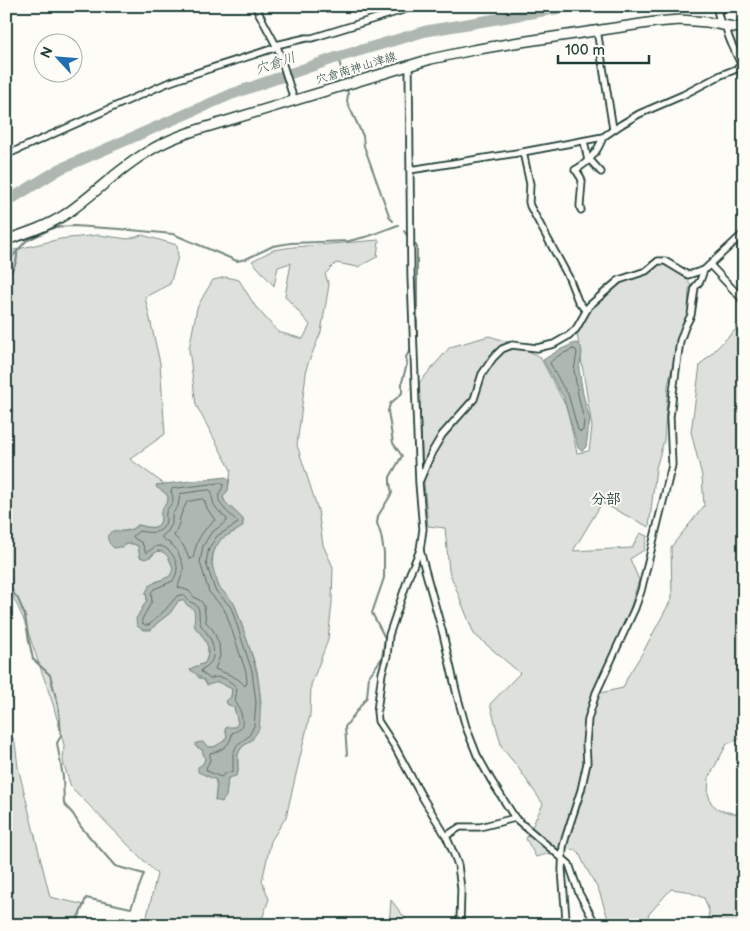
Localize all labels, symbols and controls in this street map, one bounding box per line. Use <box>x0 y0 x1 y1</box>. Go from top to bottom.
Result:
north arrow <box>32 32 82 82</box>
scale bar <box>558 32 649 64</box>
text: 100 m <box>565 41 605 60</box>
text: N <box>37 44 57 61</box>
water label: 穴倉川 <box>253 49 298 78</box>
street label: 穴倉南神山津線 <box>314 49 399 88</box>
district label: 分部 <box>591 490 621 509</box>

